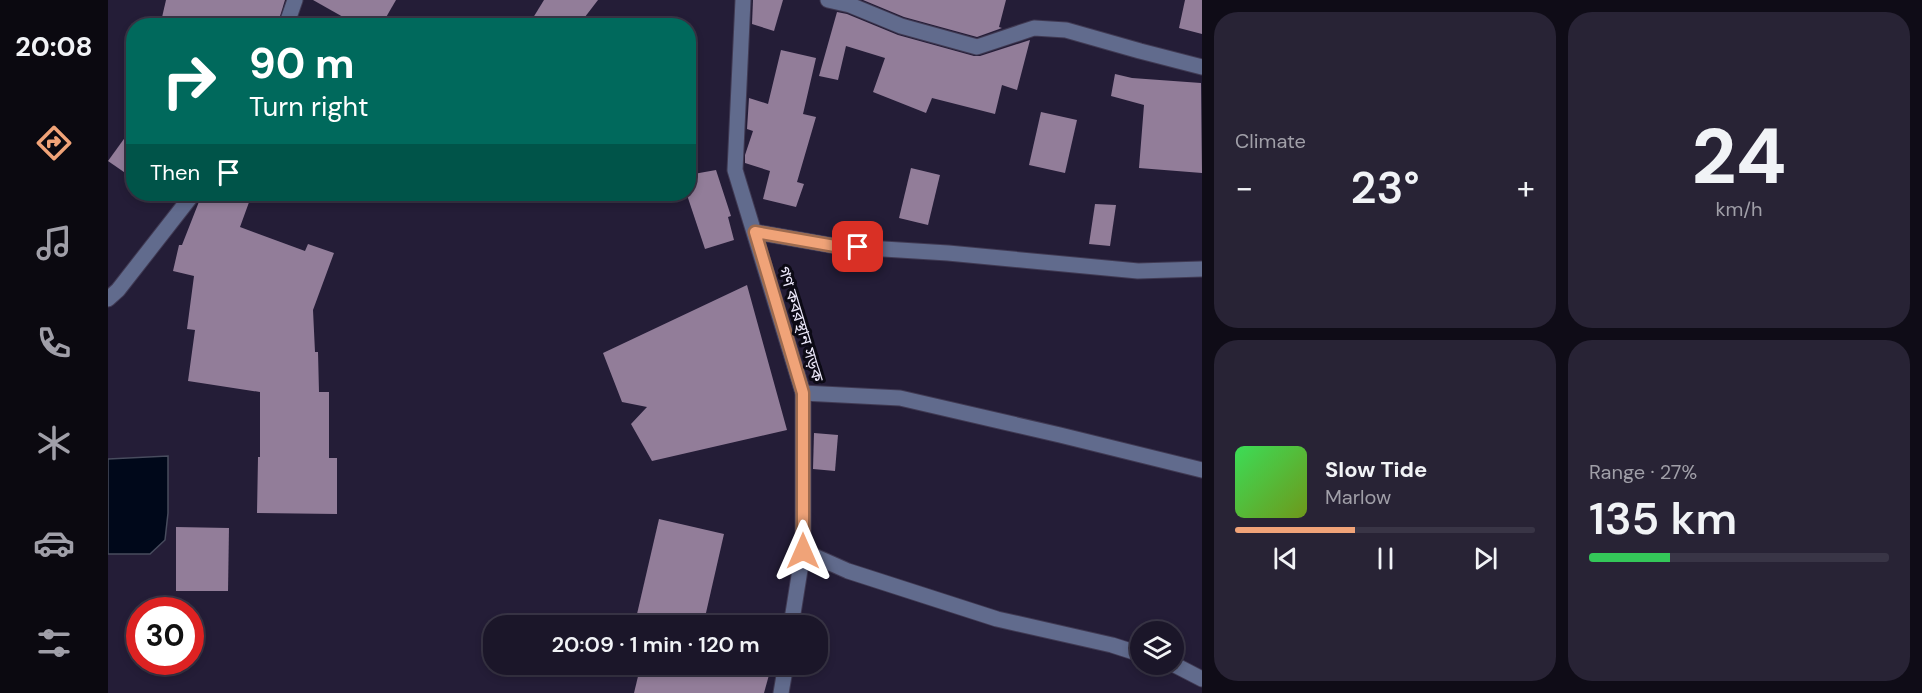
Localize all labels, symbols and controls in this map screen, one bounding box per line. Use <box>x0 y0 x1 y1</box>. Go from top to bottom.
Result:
text: 20:08 <box>15 29 93 64</box>
text: 90 m <box>249 36 355 91</box>
icon: right <box>150 42 228 120</box>
text: Turn right <box>249 89 369 124</box>
text: 24 <box>1691 106 1787 207</box>
icon: directions <box>33 122 75 164</box>
text: Climate <box>1235 128 1306 154</box>
icon: arrive <box>212 156 245 189</box>
text: Then <box>150 158 200 187</box>
text: 23° <box>1351 158 1420 217</box>
text: − <box>1235 166 1253 209</box>
text: + <box>1517 166 1535 209</box>
text: km/h <box>1715 196 1763 222</box>
pin <box>832 221 883 272</box>
icon: music <box>33 222 75 264</box>
icon: arrive <box>841 230 874 263</box>
street label: গণ কবরস্থান সড়ক <box>773 264 829 385</box>
icon: phone <box>33 322 75 364</box>
icon: climate <box>33 422 75 464</box>
text: Slow Tide <box>1325 455 1427 484</box>
text: Range · 27% <box>1589 459 1697 485</box>
text: Marlow <box>1325 484 1391 510</box>
text: 135 km <box>1589 489 1737 548</box>
position arrow <box>771 519 835 583</box>
icon: car <box>33 522 75 564</box>
icon: previous <box>1269 542 1302 575</box>
icon: pause <box>1369 542 1402 575</box>
icon: next <box>1469 542 1502 575</box>
speed limit sign: 30 <box>126 597 204 675</box>
map controls <box>1130 621 1184 675</box>
button: layers <box>1130 621 1184 675</box>
icon: filters <box>33 622 75 664</box>
text: 20:09 · 1 min · 120 m <box>551 630 760 659</box>

